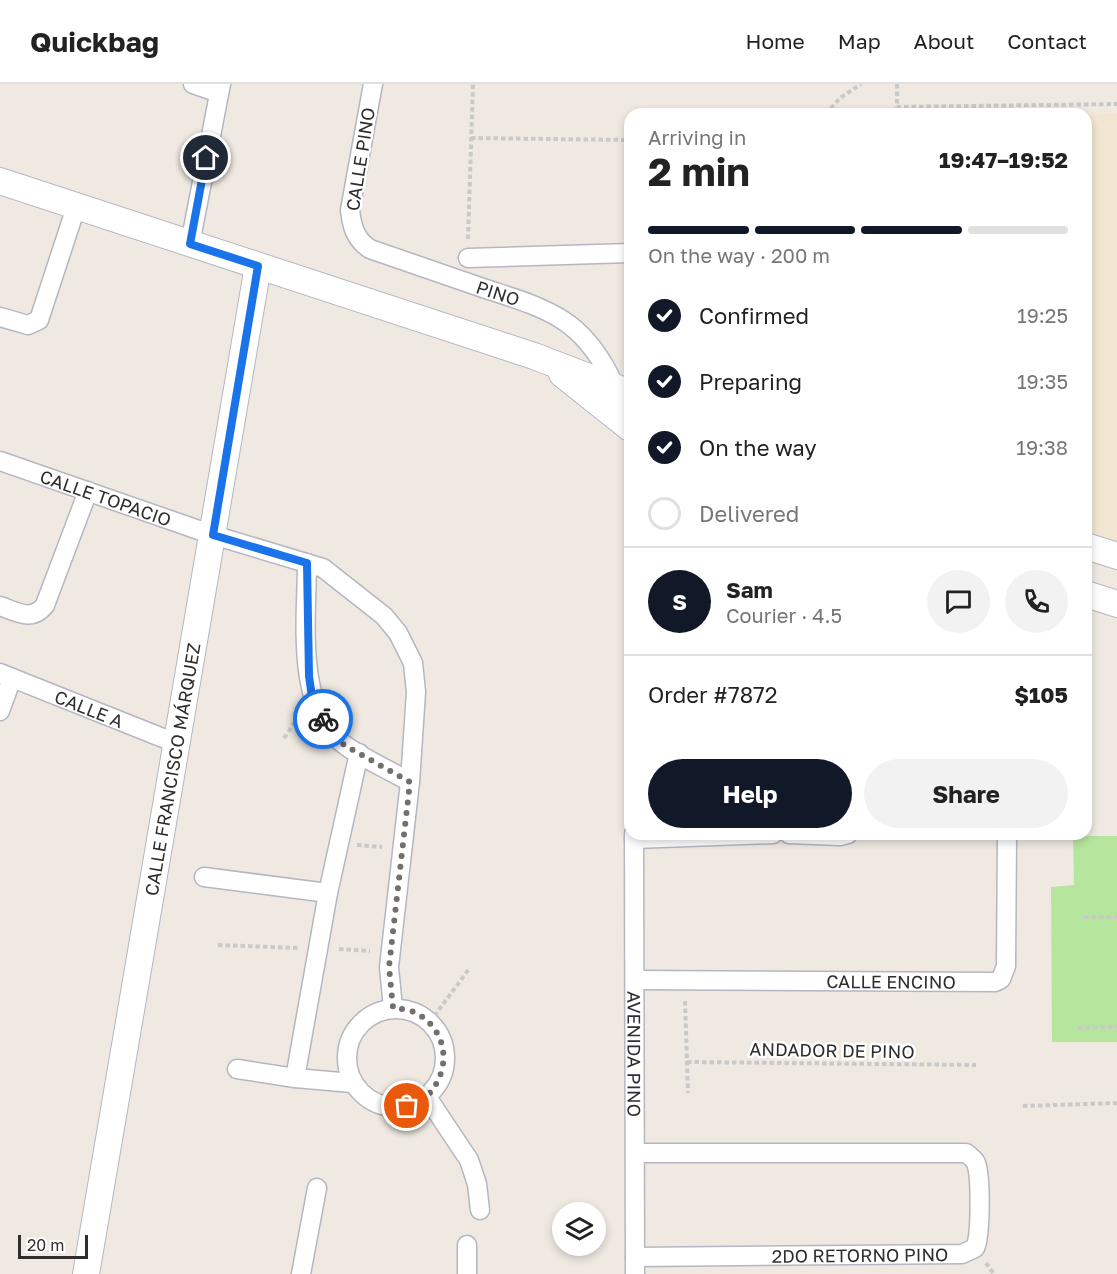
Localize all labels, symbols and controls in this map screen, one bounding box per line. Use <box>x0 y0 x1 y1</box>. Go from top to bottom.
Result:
text: Quickbag <box>30 25 159 58</box>
text: Home <box>745 28 805 54</box>
text: Map <box>838 28 881 54</box>
text: About <box>914 28 974 54</box>
text: Contact <box>1007 28 1087 54</box>
street label: CALLE PINO <box>341 106 379 212</box>
text: Arriving in <box>648 125 746 149</box>
pin <box>180 132 231 183</box>
icon: home <box>189 141 222 174</box>
text: 19:47–19:52 <box>939 146 1068 173</box>
text: 2 min <box>648 148 750 195</box>
text: On the way · 200 m <box>648 243 830 267</box>
street label: PINO <box>473 276 523 310</box>
icon: check <box>648 299 681 332</box>
text: Confirmed <box>699 302 809 329</box>
text: 19:25 <box>1017 303 1068 327</box>
icon: check <box>648 365 681 398</box>
text: Preparing <box>699 368 802 395</box>
text: 19:35 <box>1017 369 1068 393</box>
icon: check <box>648 431 681 464</box>
text: On the way <box>699 434 817 461</box>
text: 19:38 <box>1016 435 1068 459</box>
street label: CALLE TOPACIO <box>37 465 174 531</box>
text: Delivered <box>699 500 799 527</box>
button: chat <box>927 570 990 633</box>
button: phone <box>1005 570 1068 633</box>
text: Sam <box>726 576 773 603</box>
text: S <box>672 588 687 615</box>
text: Courier · 4.5 <box>726 603 842 627</box>
street label: CALLE FRANCISCO MÁRQUEZ <box>140 641 205 897</box>
text: Order #7872 <box>648 681 777 708</box>
text: $105 <box>1014 681 1068 708</box>
street label: CALLE A <box>52 685 127 732</box>
courier <box>293 689 353 749</box>
icon: bike <box>307 703 340 736</box>
button: Help <box>648 759 852 828</box>
button: Share <box>864 759 1068 828</box>
street label: CALLE ENCINO <box>826 970 956 993</box>
street label: AVENIDA PINO <box>623 991 646 1117</box>
street label: ANDADOR DE PINO <box>749 1038 915 1062</box>
pin <box>381 1080 432 1131</box>
icon: bag <box>390 1089 423 1122</box>
map controls <box>552 1202 606 1256</box>
button: layers <box>552 1202 606 1256</box>
scale bar <box>18 1232 88 1260</box>
text: 20 m <box>27 1235 64 1255</box>
street label: 2DO RETORNO PINO <box>772 1243 948 1267</box>

